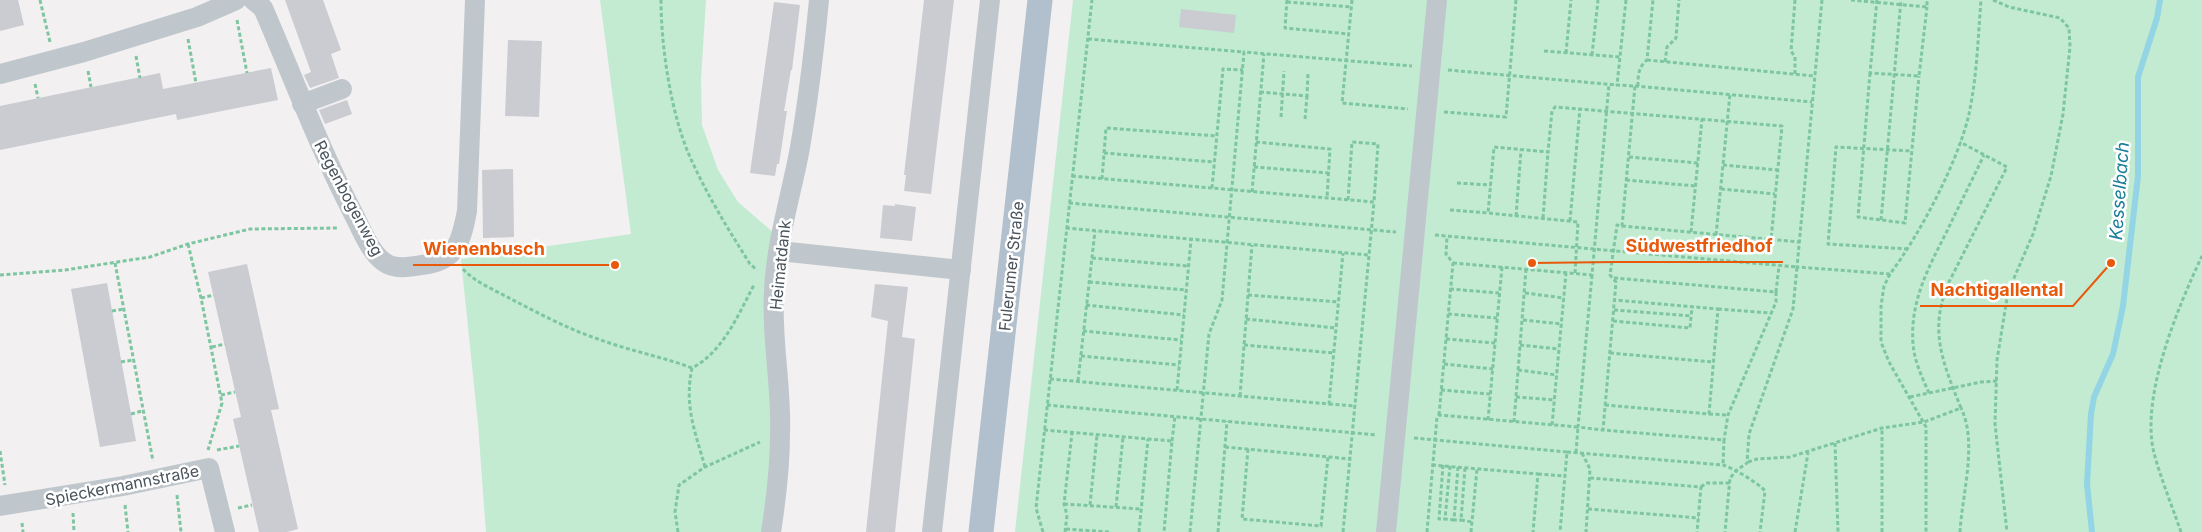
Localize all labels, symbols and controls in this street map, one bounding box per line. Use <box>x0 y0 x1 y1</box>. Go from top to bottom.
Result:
street label: Regenbogenweg <box>310 137 388 259</box>
water label: Kesselbach <box>2105 141 2133 241</box>
street label: Fulerumer Straße <box>994 200 1028 332</box>
street label: Heimatdank <box>765 219 795 311</box>
callout: Südwestfriedhof <box>1616 229 1783 262</box>
callout: Wienenbusch <box>413 232 555 265</box>
text: Südwestfriedhof <box>1625 235 1773 256</box>
text: Wienenbusch <box>423 238 545 259</box>
callout: Nachtigallental <box>1920 273 2073 306</box>
text: Nachtigallental <box>1931 279 2063 300</box>
street label: Spieckermannstraße <box>43 460 201 510</box>

